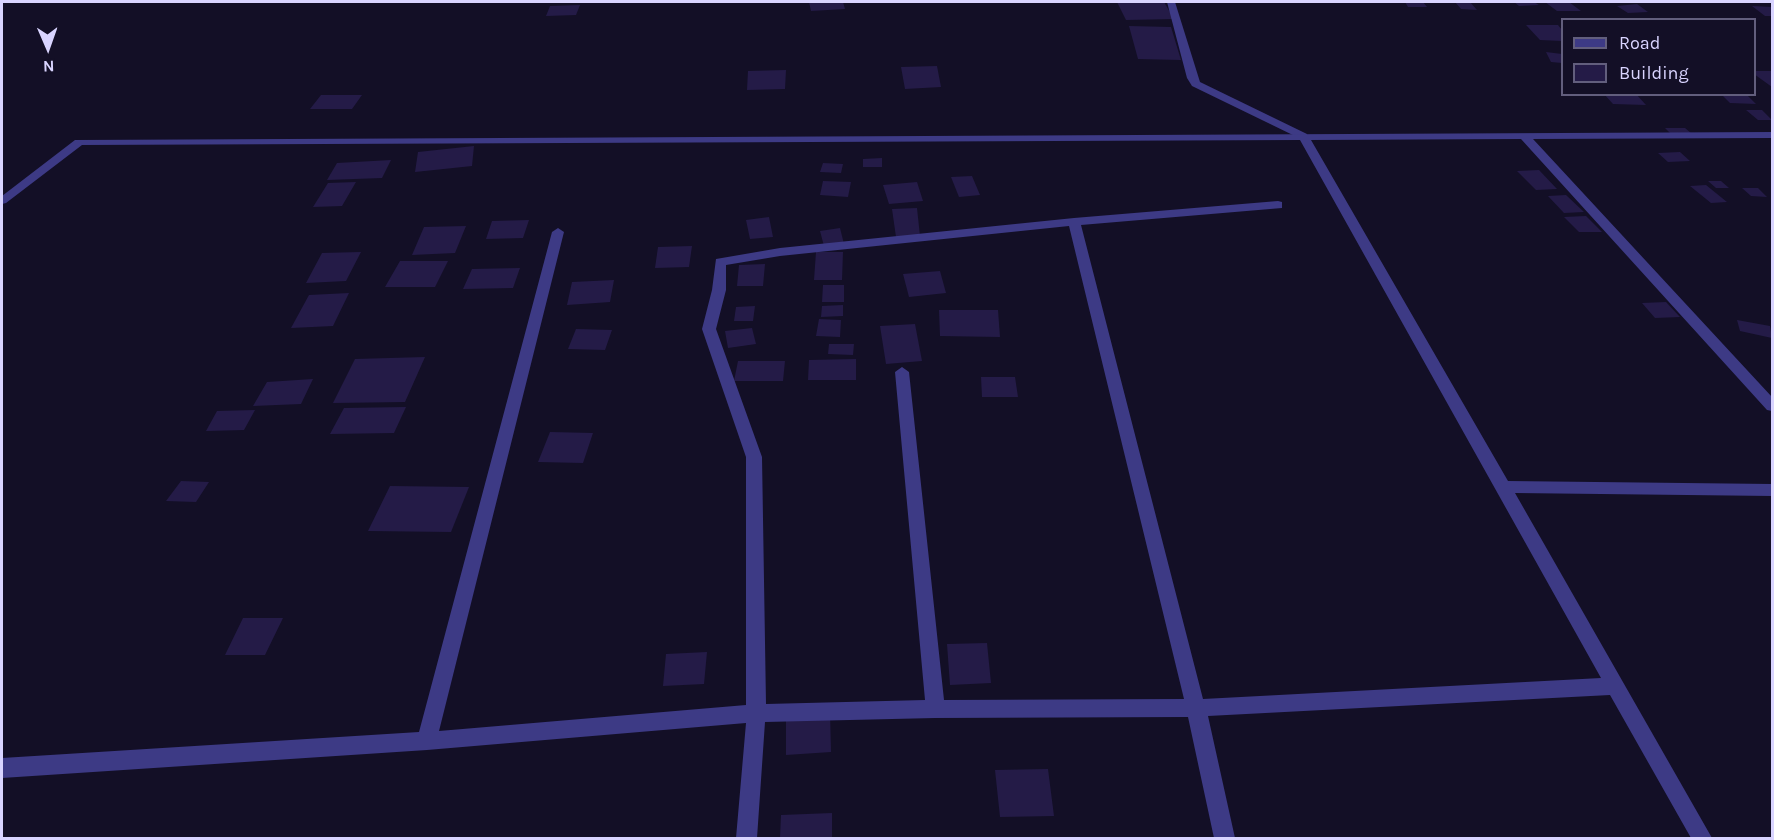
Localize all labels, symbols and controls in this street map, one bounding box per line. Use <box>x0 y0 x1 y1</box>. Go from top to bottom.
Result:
north arrow <box>18 18 78 78</box>
legend <box>1561 18 1756 96</box>
text: Road <box>1619 32 1660 54</box>
text: N <box>43 57 55 76</box>
text: Building <box>1619 62 1689 84</box>

